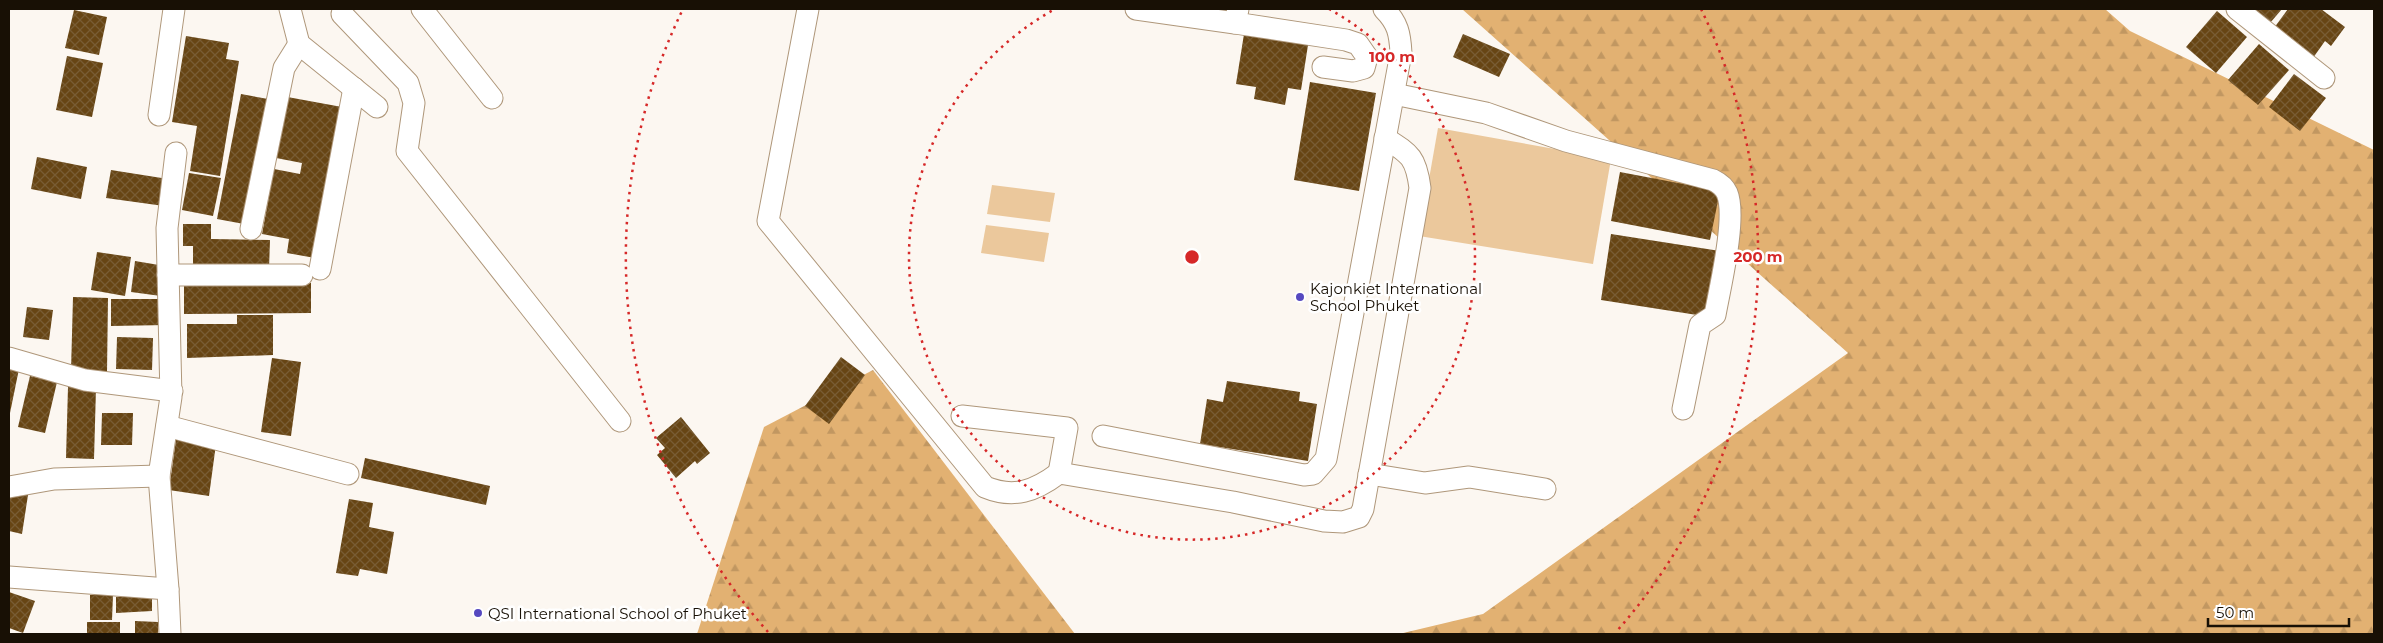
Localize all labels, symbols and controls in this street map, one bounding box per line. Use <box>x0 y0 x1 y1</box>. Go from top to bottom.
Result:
text: 100 m <box>1369 47 1415 66</box>
text: 200 m <box>1733 247 1783 266</box>
centre of rings <box>1183 248 1201 266</box>
place label: Kajonkiet International School Phuket <box>1310 279 1482 315</box>
marker: Kajonkiet International School Phuket <box>1294 291 1306 303</box>
scale bar <box>2208 596 2349 628</box>
text: 50 m <box>2216 603 2254 622</box>
place label: QSI International School of Phuket <box>488 604 747 623</box>
marker: QSI International School of Phuket <box>472 607 484 619</box>

